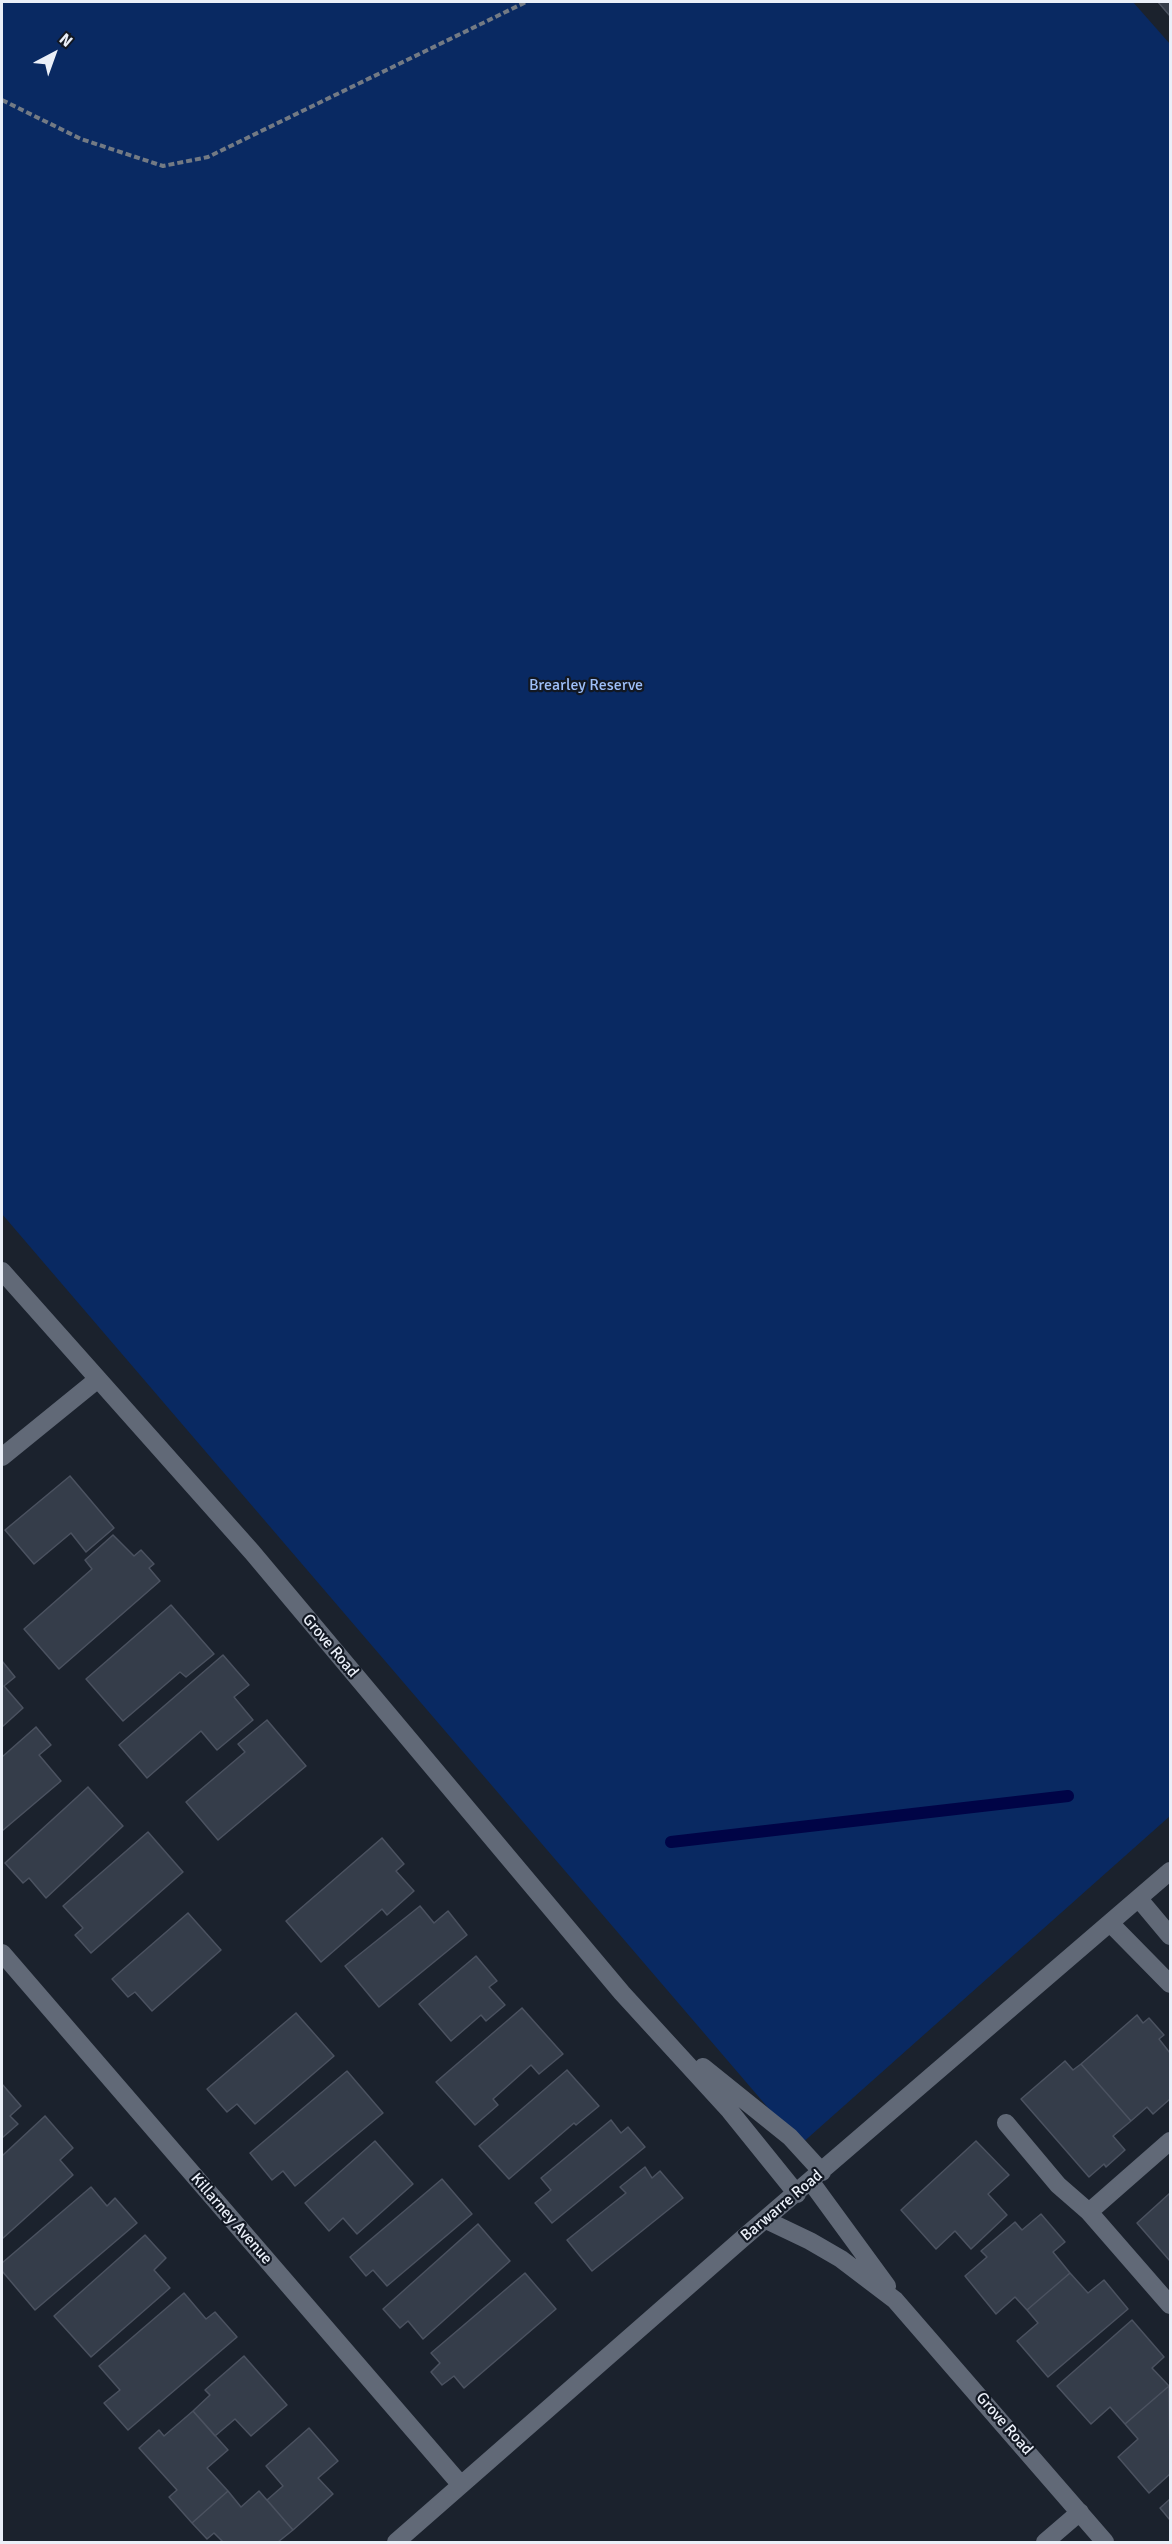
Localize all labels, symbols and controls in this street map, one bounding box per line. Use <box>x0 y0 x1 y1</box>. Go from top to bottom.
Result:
north arrow <box>24 24 84 84</box>
text: N <box>55 29 77 52</box>
park label: Brearley Reserve <box>529 676 643 696</box>
street label: Grove Road <box>298 1610 362 1682</box>
street label: Barwarre Road <box>737 2166 827 2246</box>
street label: Killarney Avenue <box>186 2169 276 2269</box>
street label: Grove Road <box>972 2389 1036 2459</box>

